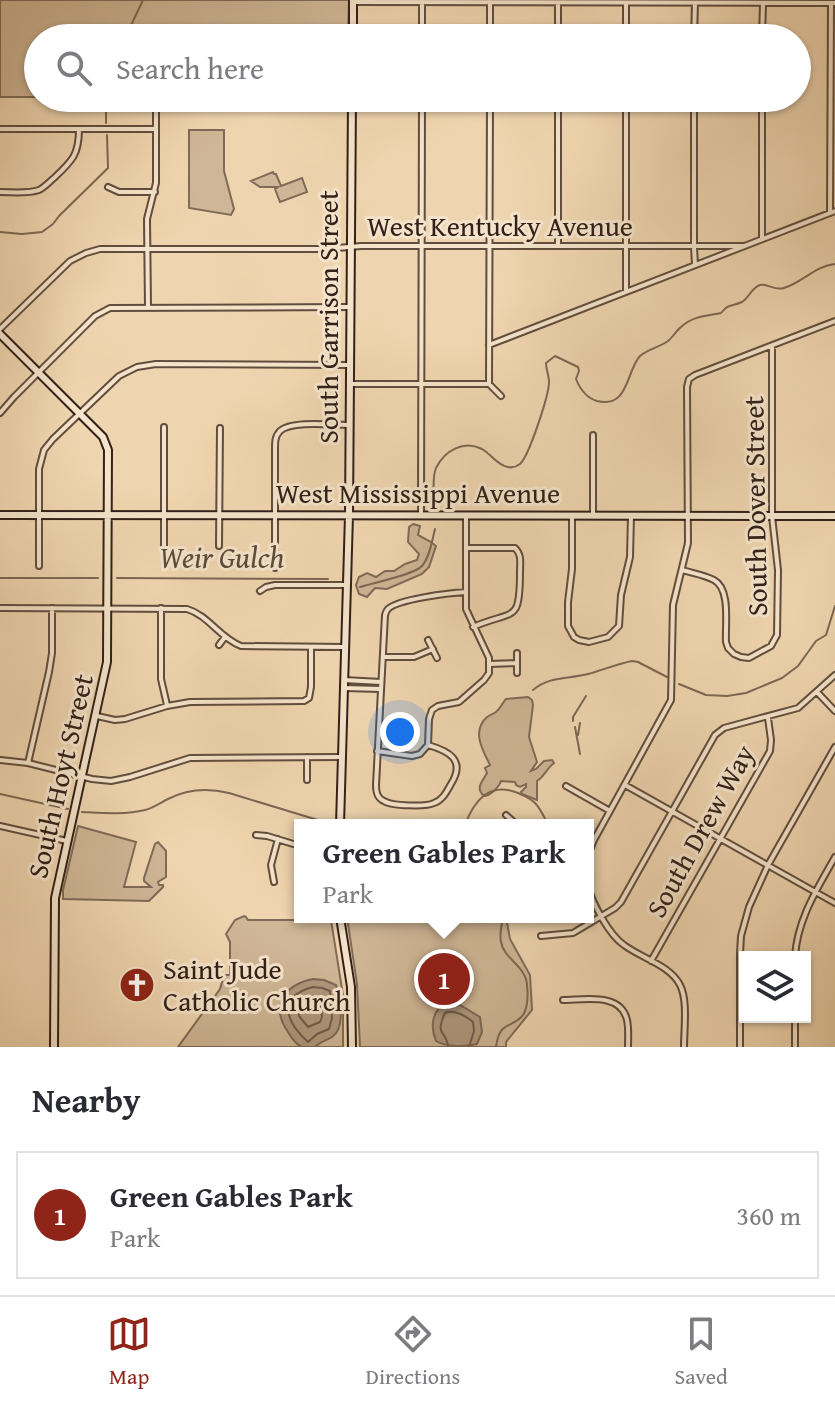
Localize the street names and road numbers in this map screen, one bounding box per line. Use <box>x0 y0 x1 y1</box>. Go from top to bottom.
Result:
street label: South Garrison Street <box>307 190 348 444</box>
street label: West Kentucky Avenue <box>367 205 633 246</box>
street label: South Dover Street <box>732 395 777 617</box>
street label: West Mississippi Avenue <box>276 472 560 513</box>
street label: South Hoyt Street <box>16 670 103 882</box>
street label: South Drew Way <box>635 737 764 925</box>

